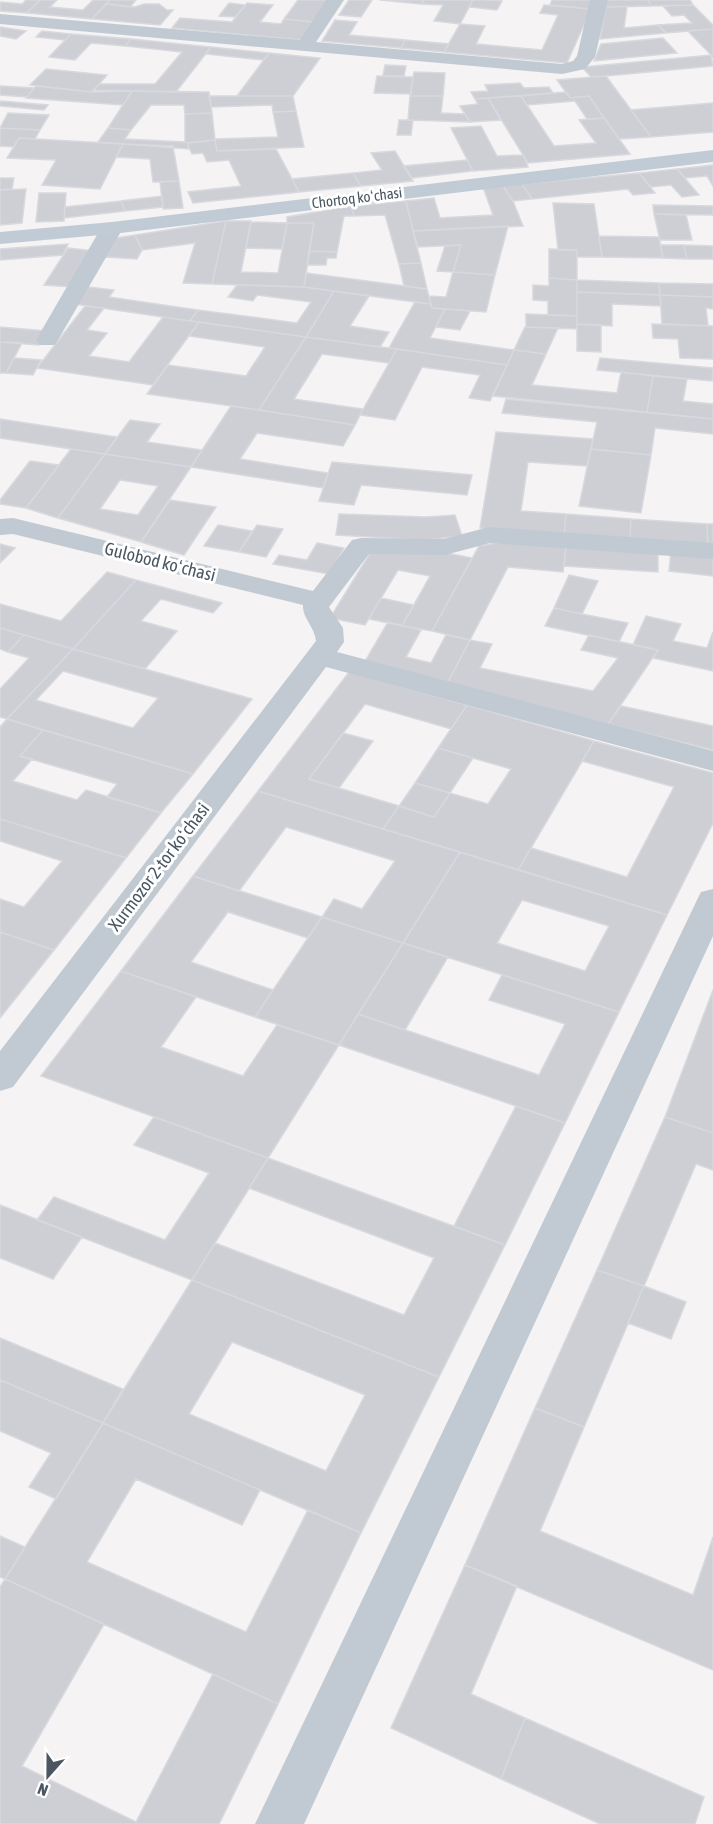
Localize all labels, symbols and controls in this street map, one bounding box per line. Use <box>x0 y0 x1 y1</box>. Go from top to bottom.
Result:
street label: Chortoq koʻchasi <box>311 184 403 211</box>
street label: Gulobod koʻchasi <box>102 538 218 585</box>
street label: Xurmozor 2-tor koʻchasi <box>104 799 213 935</box>
north arrow <box>18 1746 78 1806</box>
text: N <box>35 1780 50 1800</box>

